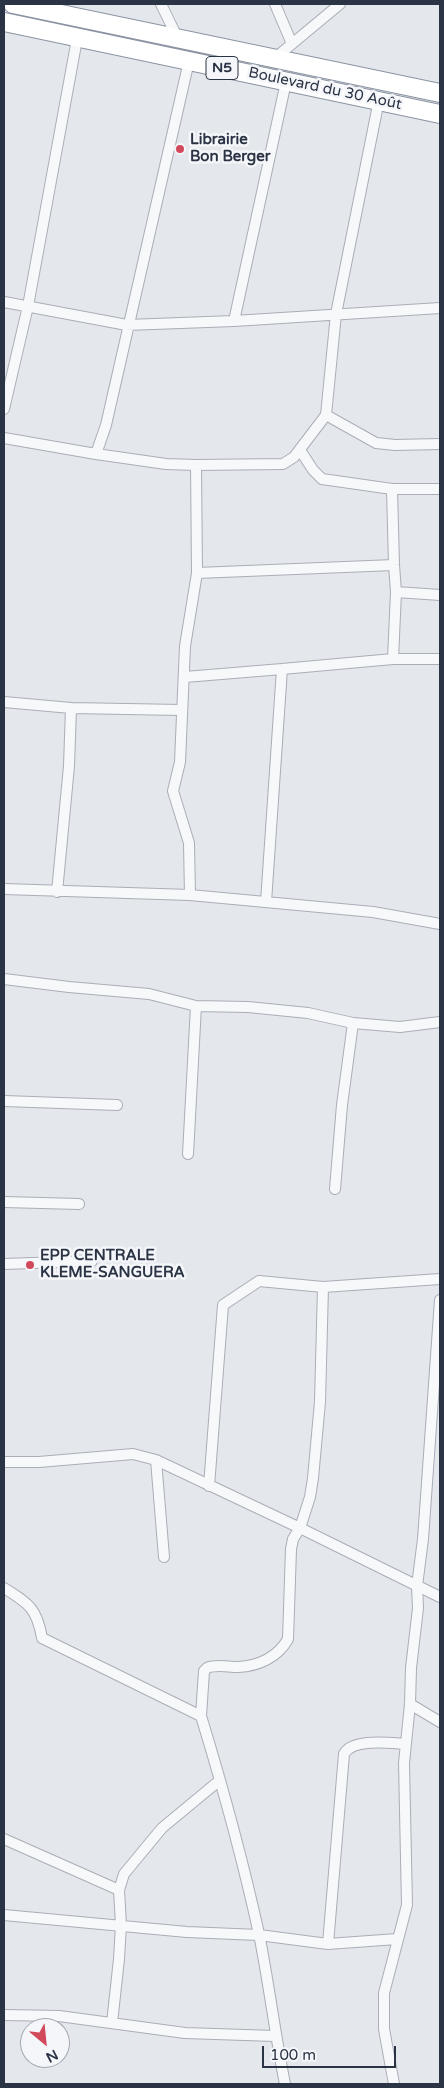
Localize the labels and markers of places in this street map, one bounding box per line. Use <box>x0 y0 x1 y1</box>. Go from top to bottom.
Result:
place label: Librairie Bon Berger <box>190 131 271 166</box>
marker: Librairie Bon Berger <box>174 143 186 155</box>
place label: EPP CENTRALE KLEME-SANGUERA <box>40 1247 185 1282</box>
marker: EPP CENTRALE KLEME-SANGUERA <box>24 1259 36 1271</box>

